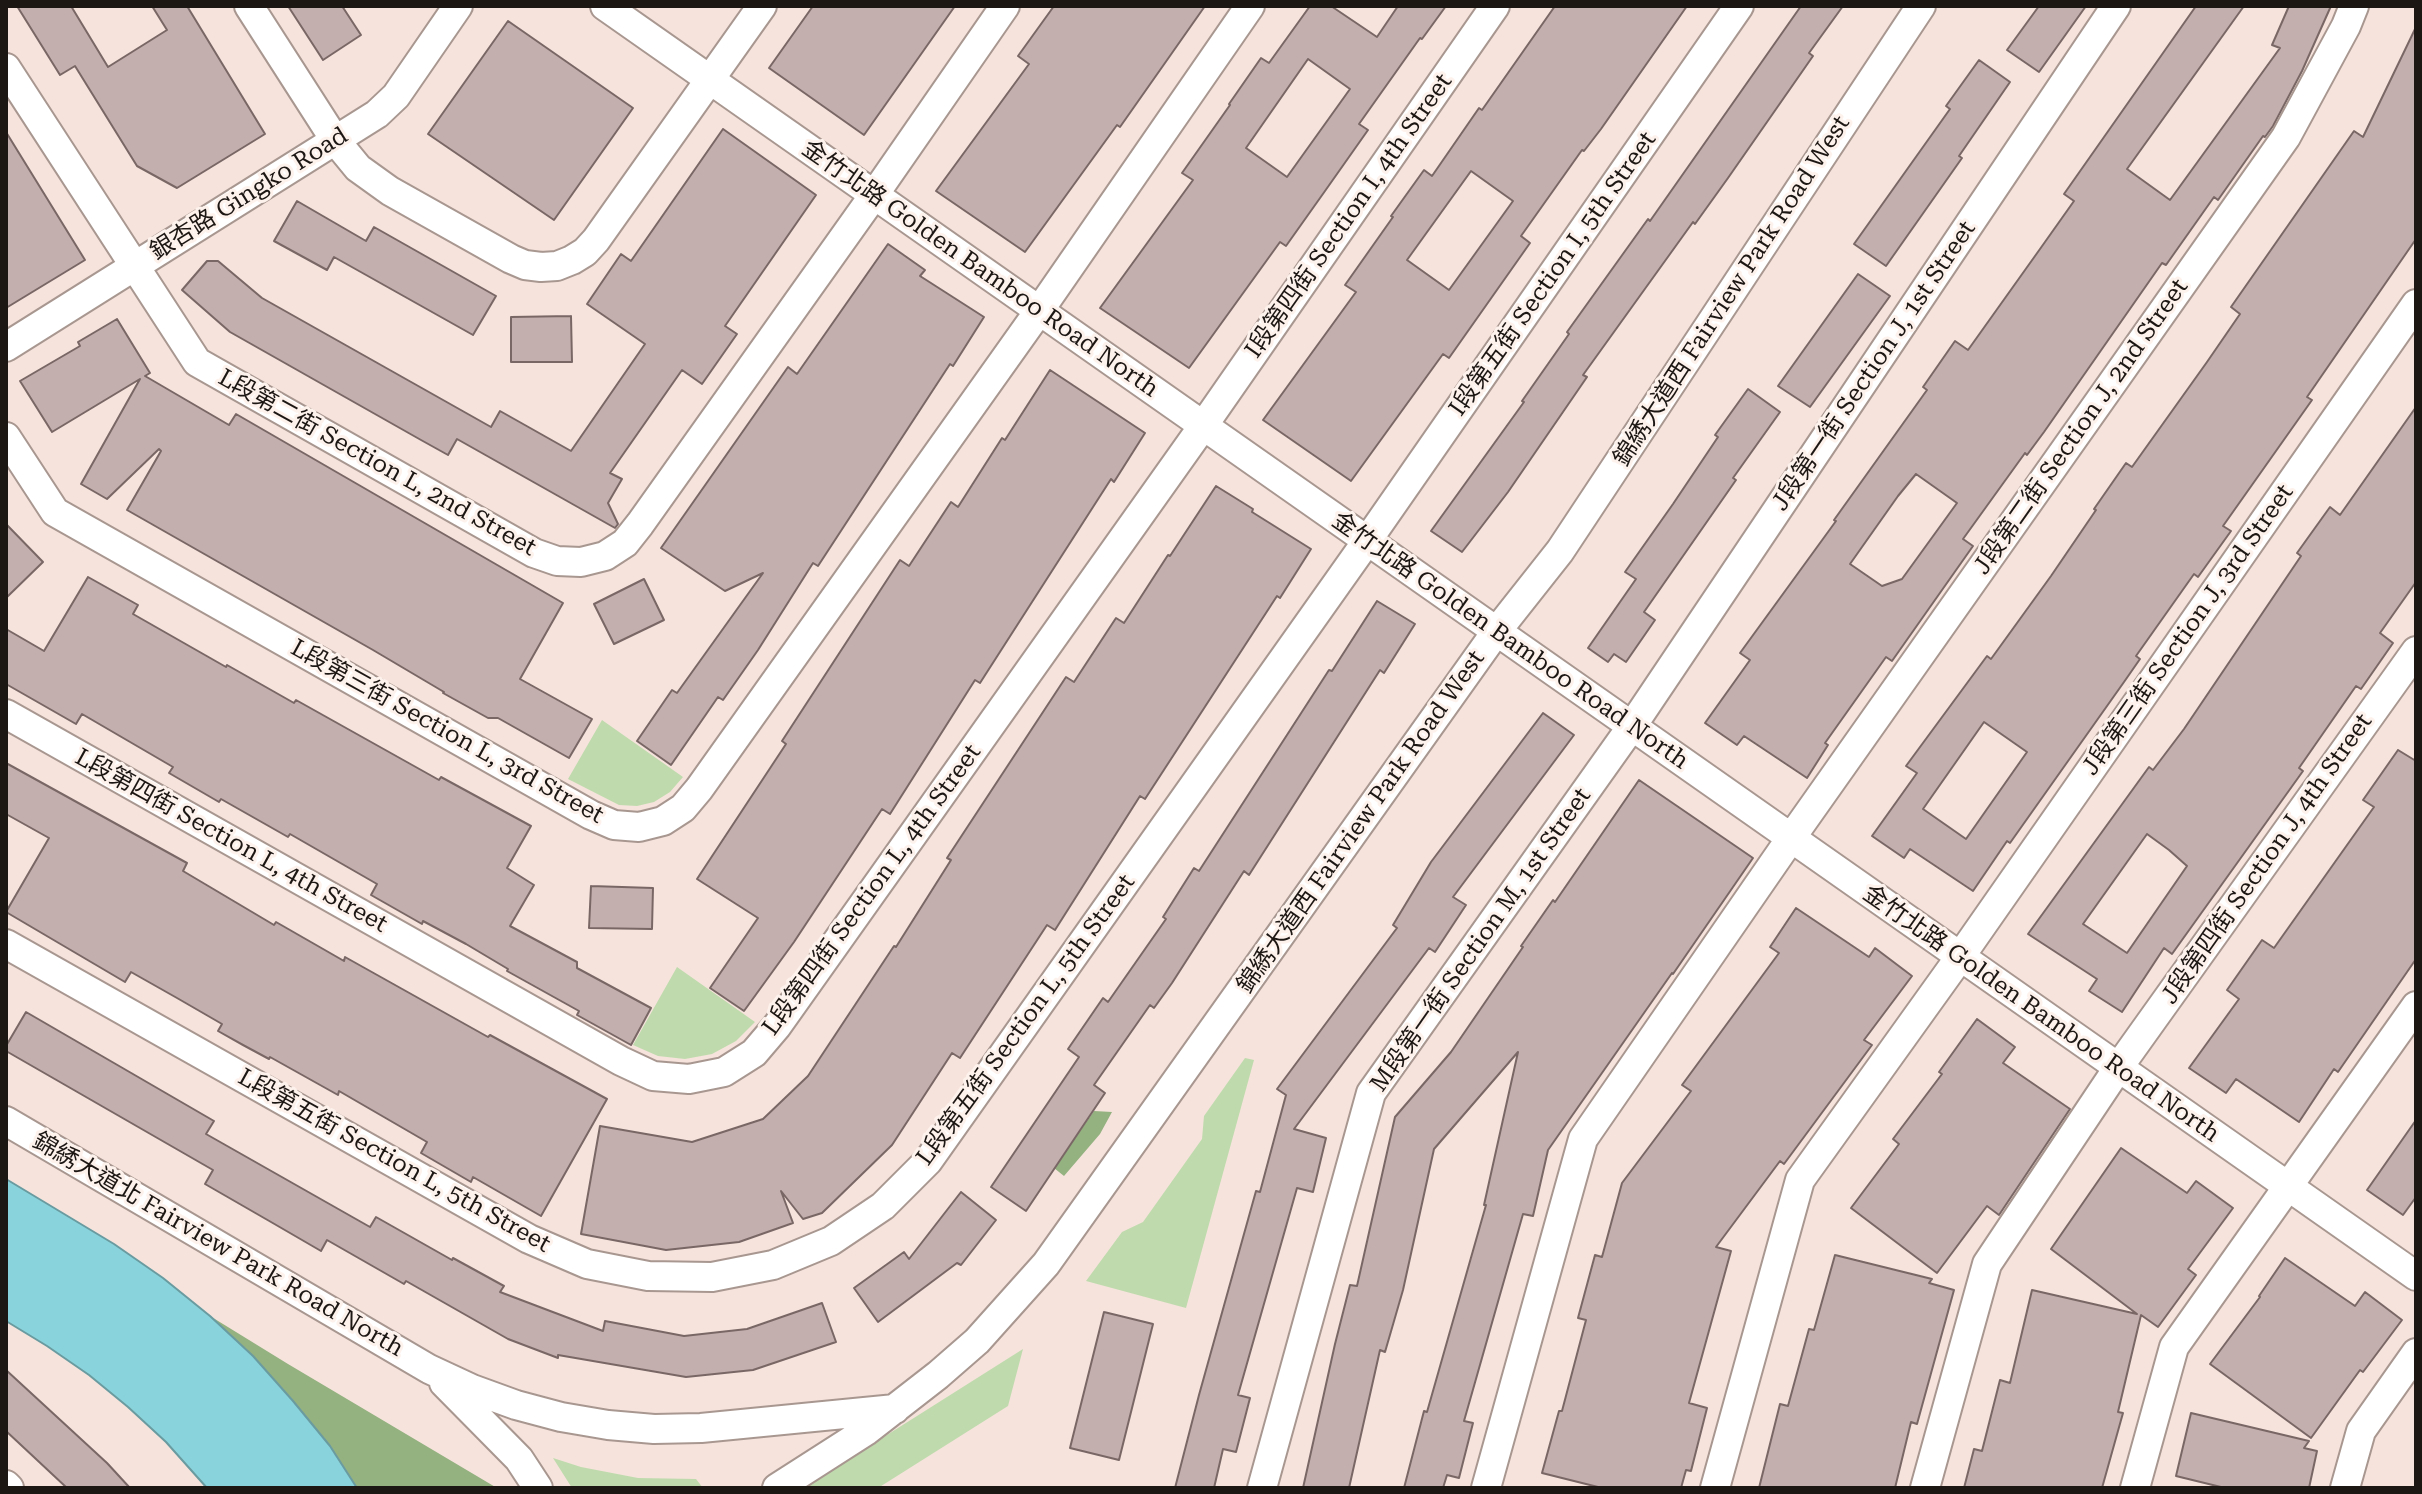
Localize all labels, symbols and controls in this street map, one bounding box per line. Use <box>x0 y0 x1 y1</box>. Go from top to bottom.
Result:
street label: I段第四街 Section I, 4th Street <box>1240 68 1458 364</box>
street label: 錦綉大道西 Fairview Park Road West <box>1608 111 1856 471</box>
street label: 銀杏路 Gingko Road <box>145 121 353 267</box>
street label: I段第五街 Section I, 5th Street <box>1444 126 1662 422</box>
street label: 金竹北路 Golden Bamboo Road North <box>796 134 1164 404</box>
street label: J段第一街 Section J, 1st Street <box>1766 216 1982 516</box>
street label: J段第二街 Section J, 2nd Street <box>1968 274 2194 580</box>
street label: L段第二街 Section L, 2nd Street <box>213 363 541 563</box>
street label: J段第三街 Section J, 3rd Street <box>2076 479 2300 781</box>
street label: 金竹北路 Golden Bamboo Road North <box>1326 506 1694 776</box>
street label: L段第三街 Section L, 3rd Street <box>286 634 608 830</box>
street label: 錦綉大道西 Fairview Park Road West <box>1231 645 1491 999</box>
street label: J段第四街 Section J, 4th Street <box>2155 708 2379 1010</box>
street label: L段第四街 Section L, 4th Street <box>757 739 987 1041</box>
street label: L段第四街 Section L, 4th Street <box>70 743 392 939</box>
street label: M段第一街 Section M, 1st Street <box>1365 783 1597 1097</box>
street label: L段第五街 Section L, 5th Street <box>911 869 1141 1171</box>
street label: 金竹北路 Golden Bamboo Road North <box>1857 879 2225 1149</box>
street label: L段第五街 Section L, 5th Street <box>233 1063 555 1259</box>
street label: 錦綉大道北 Fairview Park Road North <box>28 1127 408 1363</box>

